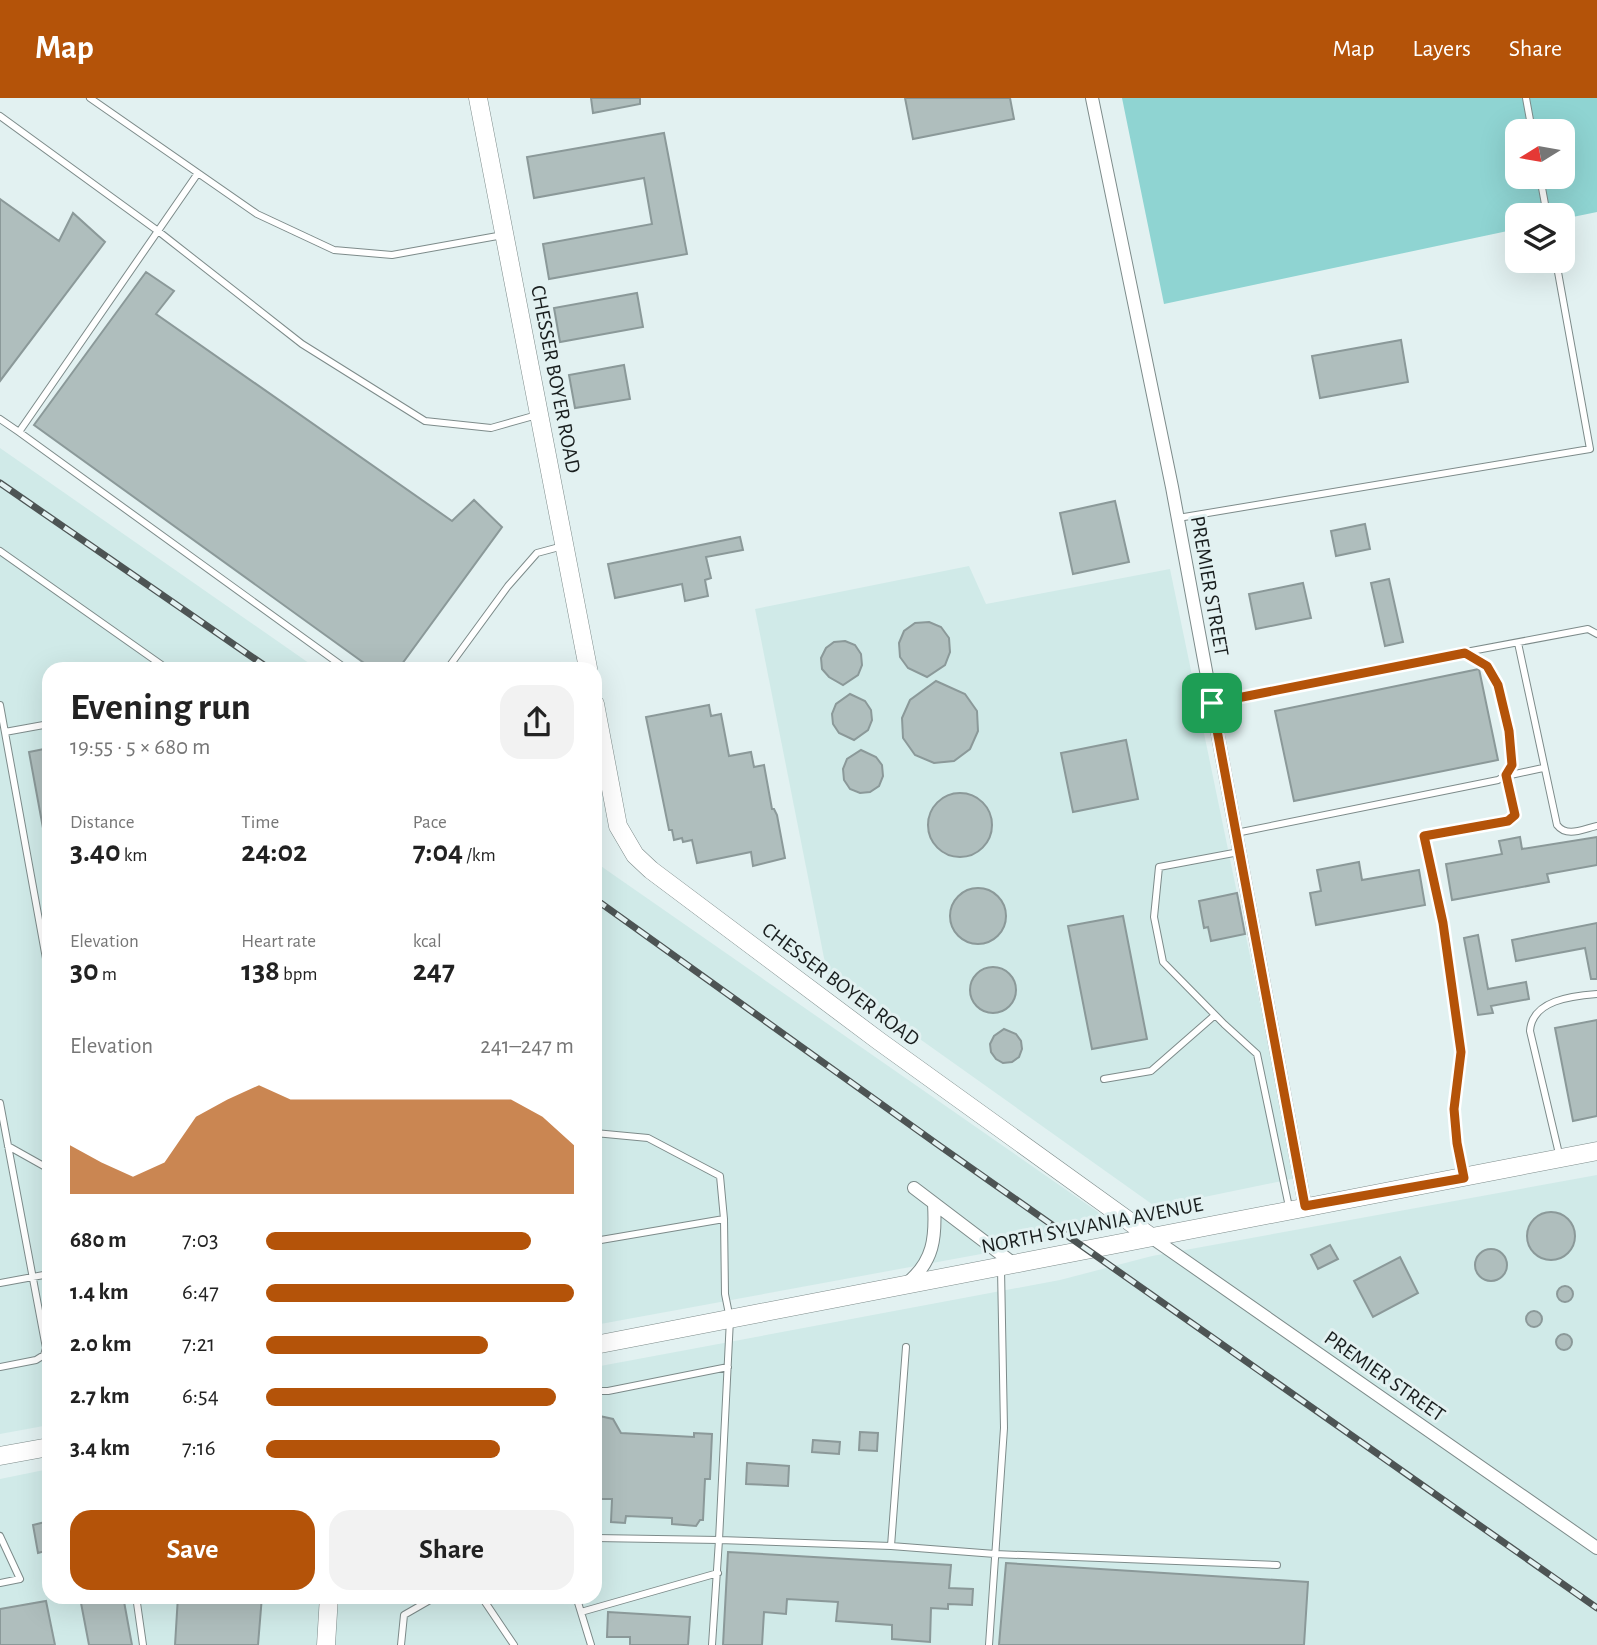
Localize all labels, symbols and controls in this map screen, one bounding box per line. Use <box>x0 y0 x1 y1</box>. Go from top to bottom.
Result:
text: Map <box>35 32 94 65</box>
text: Map <box>1332 37 1374 61</box>
text: Layers <box>1412 37 1471 61</box>
text: Share <box>1509 37 1562 61</box>
north arrow <box>1505 119 1575 189</box>
map controls <box>1505 119 1575 273</box>
button: layers <box>1505 203 1575 273</box>
street label: CHESSER BOYER ROAD <box>527 283 584 475</box>
street label: PREMIER STREET <box>1187 514 1232 658</box>
pin <box>1182 673 1242 733</box>
icon: arrive <box>1193 684 1231 722</box>
button: share <box>500 685 574 759</box>
text: Evening run <box>70 689 251 727</box>
text: 19:55 · 5 × 680 m <box>70 736 210 759</box>
text: Distance <box>70 813 134 832</box>
text: Time <box>241 813 279 832</box>
text: Pace <box>413 813 447 832</box>
text: 3.40 <box>70 837 121 867</box>
text: 24:02 <box>241 837 307 867</box>
text: 7:04 <box>413 837 463 867</box>
text: km <box>121 846 148 865</box>
text: /km <box>463 846 496 865</box>
street label: CHESSER BOYER ROAD <box>758 919 923 1050</box>
text: Elevation <box>70 932 139 951</box>
text: Heart rate <box>241 932 316 951</box>
text: kcal <box>413 932 442 951</box>
text: 30 <box>70 956 99 986</box>
text: 138 <box>241 956 280 986</box>
text: 247 <box>413 956 455 986</box>
text: m <box>99 965 117 984</box>
text: bpm <box>280 965 317 984</box>
text: Elevation <box>70 1035 153 1058</box>
text: 241–247 m <box>480 1035 574 1058</box>
street label: NORTH SYLVANIA AVENUE <box>979 1194 1205 1257</box>
text: 680 m <box>70 1229 126 1252</box>
text: 7:03 <box>182 1229 218 1252</box>
text: 1.4 km <box>70 1281 129 1304</box>
text: 6:47 <box>182 1281 219 1304</box>
street label: PREMIER STREET <box>1320 1327 1449 1426</box>
text: 2.0 km <box>70 1333 132 1356</box>
text: 7:21 <box>182 1333 215 1356</box>
text: 2.7 km <box>70 1385 129 1408</box>
text: 6:54 <box>182 1385 219 1408</box>
text: 3.4 km <box>70 1437 130 1460</box>
text: 7:16 <box>182 1437 216 1460</box>
button: Save <box>70 1510 315 1590</box>
button: Share <box>329 1510 574 1590</box>

